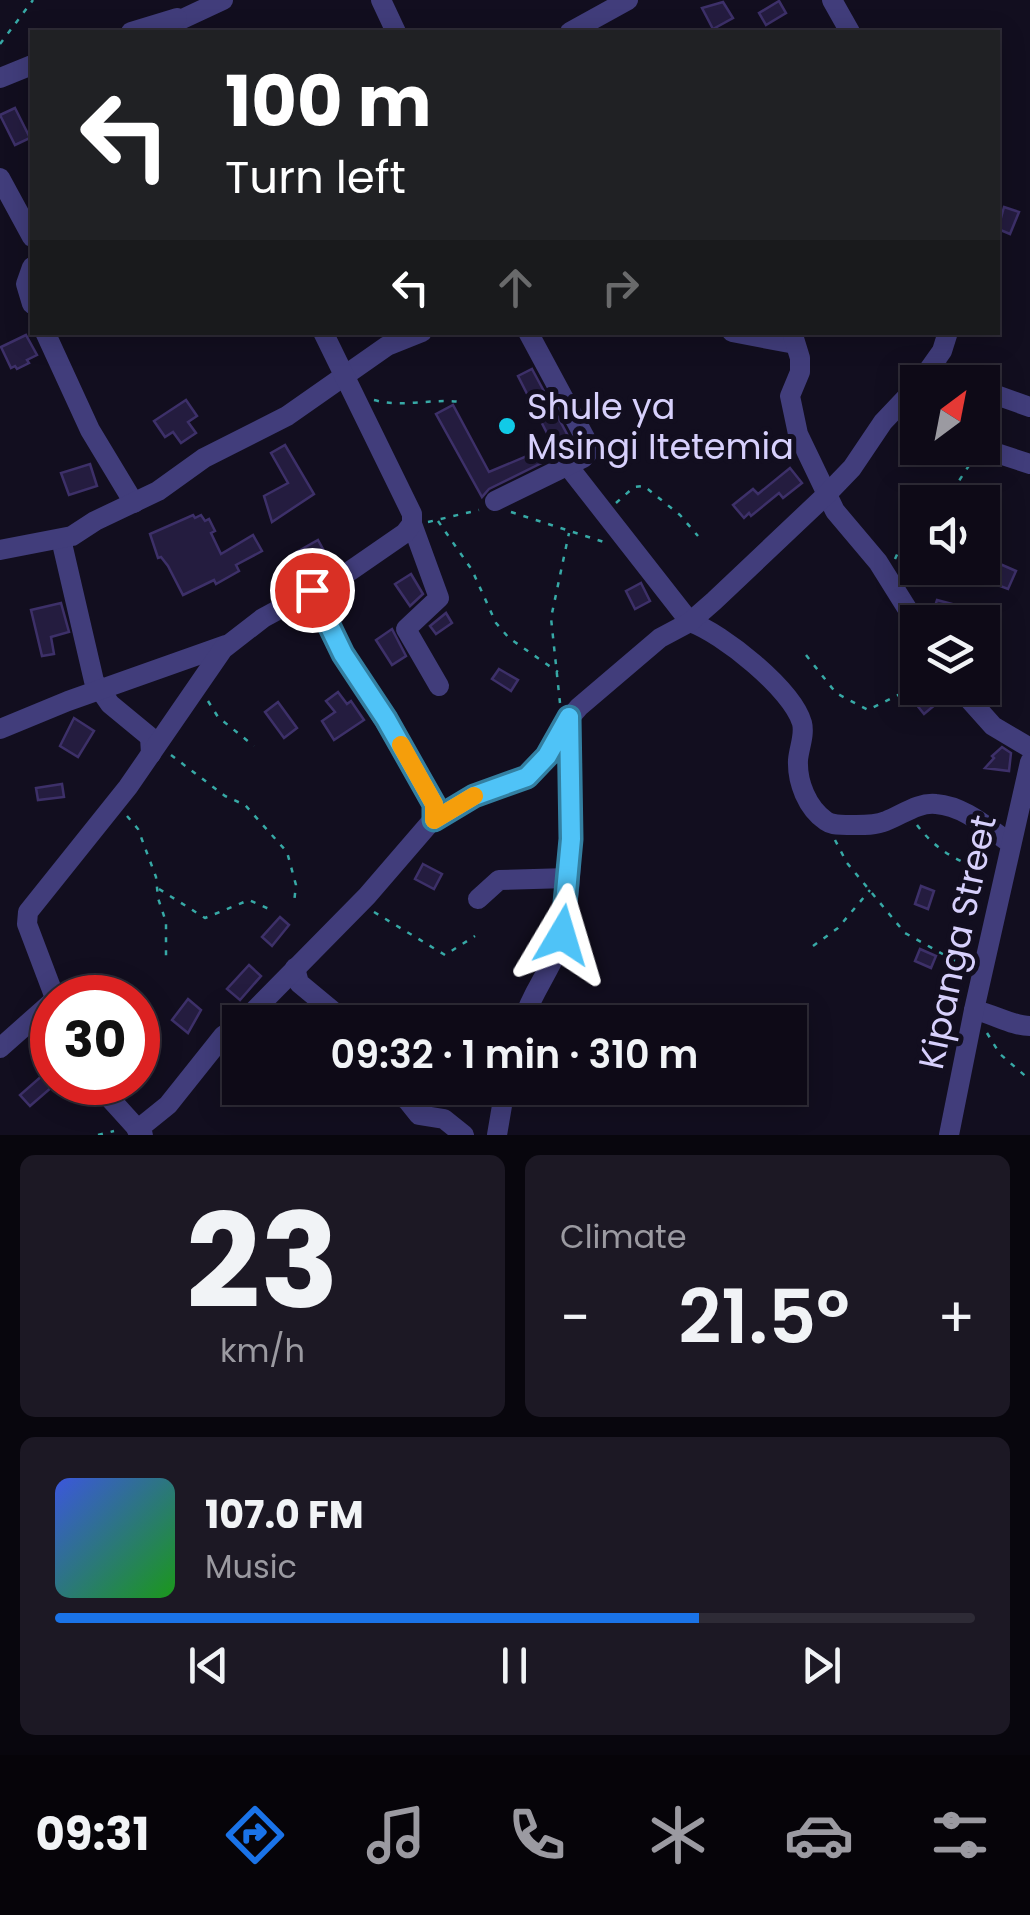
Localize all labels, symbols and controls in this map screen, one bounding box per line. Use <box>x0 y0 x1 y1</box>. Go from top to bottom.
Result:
text: 100 m <box>225 52 432 151</box>
icon: left <box>60 70 190 200</box>
text: Turn left <box>225 146 406 209</box>
icon: left <box>383 260 438 315</box>
icon: ahead <box>488 260 543 315</box>
icon: right <box>593 260 648 315</box>
north arrow <box>900 365 1000 465</box>
map controls <box>900 365 1000 705</box>
place label: Shule ya Msingi Itetemia <box>527 382 794 471</box>
marker: Shule ya Msingi Itetemia <box>496 415 518 437</box>
button: sound <box>900 485 1000 585</box>
pin <box>270 548 355 633</box>
icon: arrive <box>285 563 340 618</box>
button: layers <box>900 605 1000 705</box>
street label: Kipanga Street <box>906 811 1008 1073</box>
position arrow <box>510 883 614 987</box>
speed limit sign: 30 <box>30 975 160 1105</box>
text: 09:32 · 1 min · 310 m <box>331 1028 698 1081</box>
text: 23 <box>186 1170 339 1353</box>
text: Climate <box>560 1214 687 1259</box>
text: 21.5° <box>678 1264 850 1369</box>
text: − <box>560 1279 590 1356</box>
text: + <box>937 1279 975 1356</box>
text: km/h <box>220 1328 305 1373</box>
text: 107.0 FM <box>205 1488 364 1541</box>
text: Music <box>205 1544 297 1589</box>
icon: previous <box>181 1638 236 1693</box>
icon: pause <box>487 1638 542 1693</box>
icon: next <box>794 1638 849 1693</box>
icon: directions <box>220 1800 290 1870</box>
icon: music <box>361 1800 431 1870</box>
icon: phone <box>502 1800 572 1870</box>
icon: climate <box>643 1800 713 1870</box>
icon: car <box>784 1800 854 1870</box>
icon: filters <box>925 1800 995 1870</box>
text: 09:31 <box>35 1803 149 1866</box>

